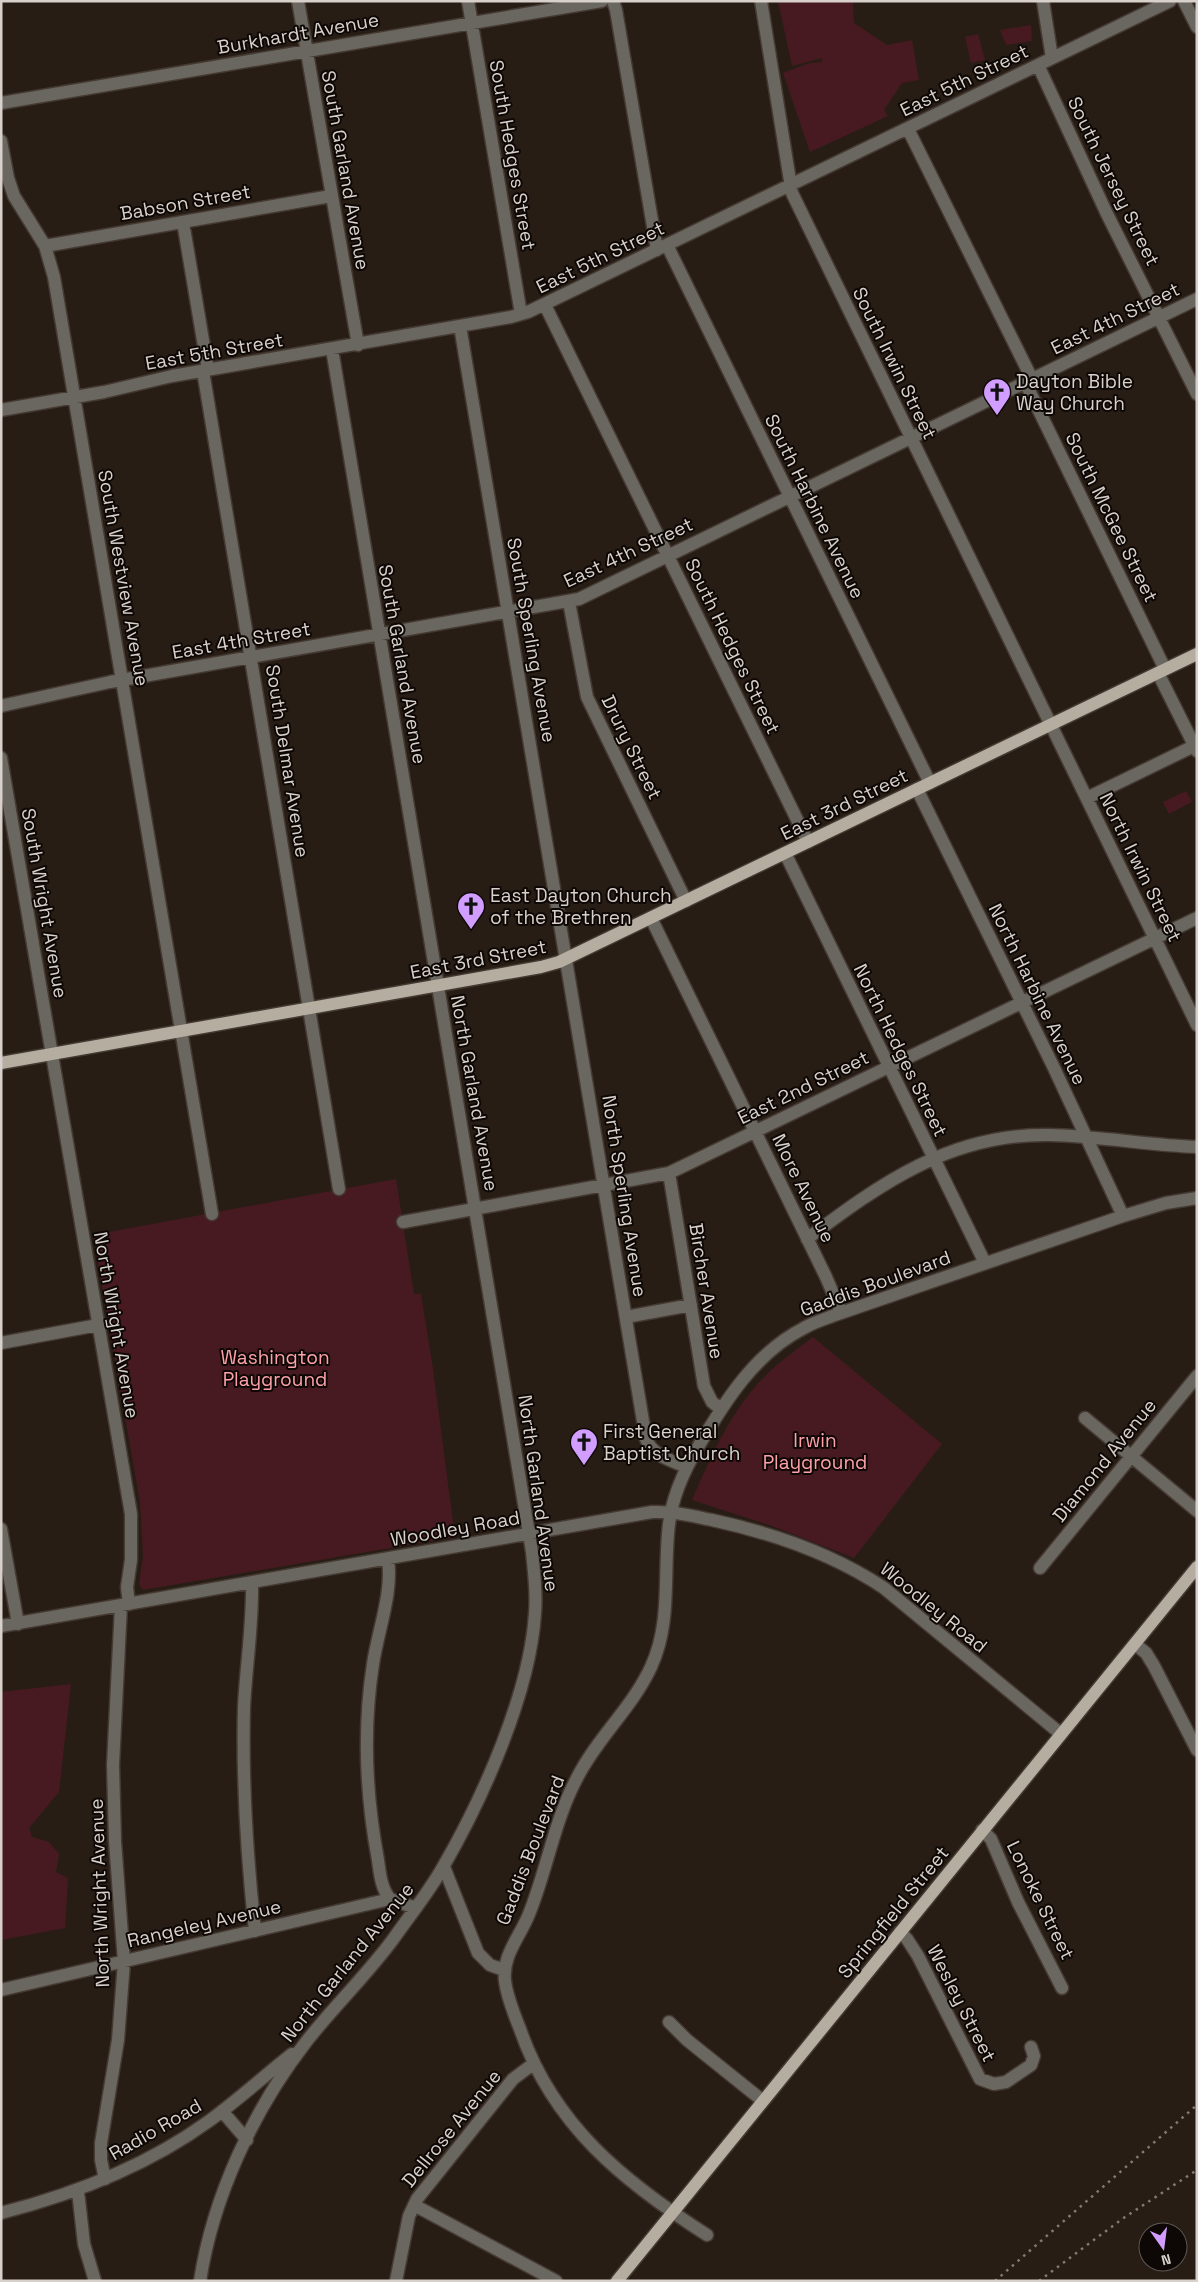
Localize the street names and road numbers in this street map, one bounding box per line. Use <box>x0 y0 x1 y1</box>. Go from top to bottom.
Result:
street label: Burkhardt Avenue <box>215 7 381 60</box>
street label: East 5th Street <box>896 39 1032 122</box>
street label: South Hedges Street <box>483 58 542 252</box>
street label: South Garland Avenue <box>316 68 375 272</box>
street label: South Jersey Street <box>1062 93 1165 270</box>
street label: Babson Street <box>118 179 252 226</box>
street label: East 5th Street <box>532 216 668 299</box>
street label: East 4th Street <box>1047 276 1184 360</box>
street label: South Irwin Street <box>847 283 942 444</box>
street label: East 5th Street <box>143 327 285 376</box>
street label: South Harbine Avenue <box>759 410 870 603</box>
street label: South McGee Street <box>1060 428 1164 606</box>
street label: South Westview Avenue <box>92 468 155 688</box>
street label: East 4th Street <box>559 512 697 593</box>
street label: South Sperling Avenue <box>501 536 562 744</box>
street label: South Hedges Street <box>679 554 786 738</box>
street label: South Garland Avenue <box>373 562 432 766</box>
street label: East 4th Street <box>170 616 312 665</box>
street label: South Delmar Avenue <box>260 663 315 859</box>
street label: Drury Street <box>596 691 668 804</box>
street label: East 3rd Street <box>777 763 912 846</box>
street label: North Irwin Street <box>1094 788 1188 946</box>
street label: South Wright Avenue <box>15 806 74 1000</box>
street label: North Harbine Avenue <box>983 899 1092 1089</box>
street label: East 3rd Street <box>408 934 548 985</box>
street label: North Hedges Street <box>848 960 953 1141</box>
street label: North Garland Avenue <box>445 993 504 1193</box>
street label: East 2nd Street <box>733 1045 873 1130</box>
street label: North Sperling Avenue <box>596 1093 653 1299</box>
street label: More Avenue <box>766 1130 841 1247</box>
street label: Bircher Avenue <box>683 1221 730 1361</box>
street label: North Wright Avenue <box>88 1230 145 1420</box>
street label: Gaddis Boulevard <box>796 1245 954 1322</box>
street label: North Garland Avenue <box>512 1393 565 1593</box>
street label: Diamond Avenue <box>1047 1393 1162 1527</box>
street label: Woodley Road <box>388 1505 522 1552</box>
street label: Woodley Road <box>875 1556 993 1658</box>
street label: Gaddis Boulevard <box>490 1772 571 1929</box>
street label: North Wright Avenue <box>84 1798 115 1988</box>
street label: Lonoke Street <box>1001 1837 1080 1964</box>
street label: Springfield Street <box>832 1841 954 1984</box>
street label: North Garland Avenue <box>275 1877 420 2047</box>
street label: Rangeley Avenue <box>125 1894 284 1953</box>
street label: Wesley Street <box>921 1940 1002 2066</box>
street label: Dellrose Avenue <box>396 2064 507 2192</box>
street label: Radio Road <box>104 2093 206 2166</box>

